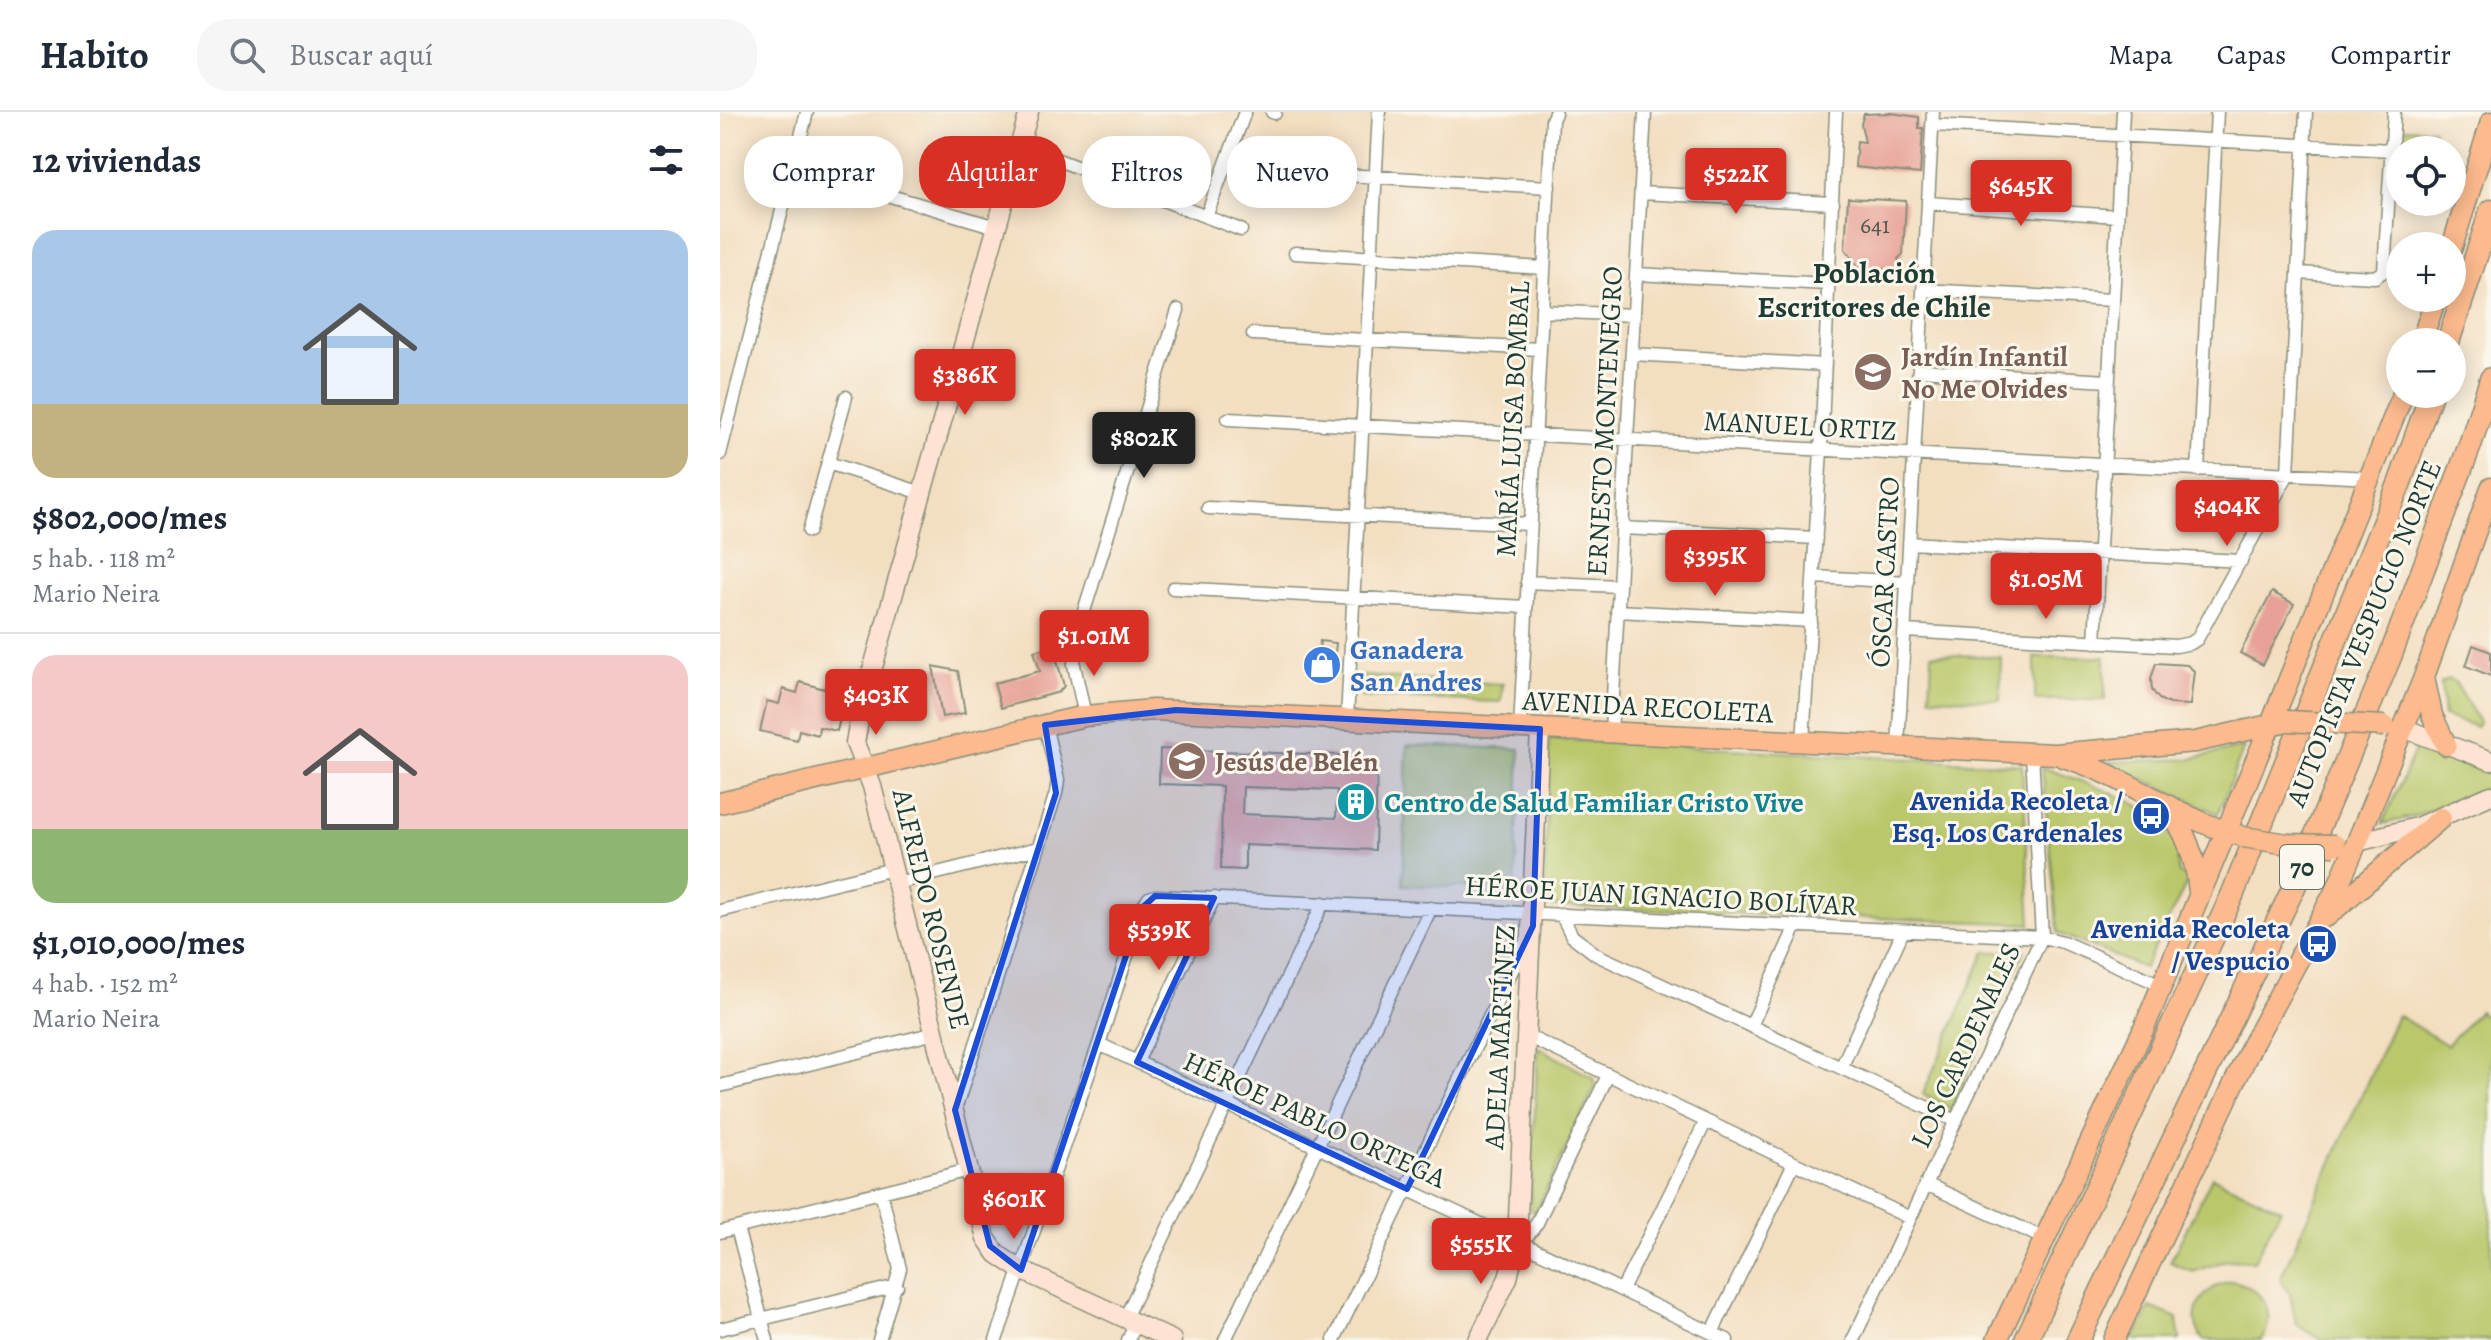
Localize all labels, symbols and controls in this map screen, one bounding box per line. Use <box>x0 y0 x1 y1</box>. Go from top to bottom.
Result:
search box <box>197 19 757 91</box>
text: Habito <box>40 29 149 81</box>
icon: search <box>225 33 269 77</box>
text: Buscar aquí <box>289 35 433 75</box>
text: Mapa <box>2108 36 2173 74</box>
text: Capas <box>2217 36 2286 74</box>
text: Compartir <box>2330 36 2451 74</box>
chip: Comprar <box>744 136 903 208</box>
chip: Alquilar <box>919 136 1066 208</box>
chip: Filtros <box>1082 136 1211 208</box>
chip: Nuevo <box>1227 136 1357 208</box>
map controls <box>2386 136 2466 408</box>
button: locate <box>2386 136 2466 216</box>
text: 12 viviendas <box>32 137 201 184</box>
icon: filters <box>644 138 688 182</box>
pin: $522K <box>1680 148 1792 216</box>
text: $522K <box>1703 156 1769 191</box>
pin: $645K <box>1965 160 2077 228</box>
text: $645K <box>1989 168 2053 203</box>
house number: 641 <box>1860 209 1890 241</box>
button: + <box>2386 232 2466 312</box>
district label: Población Escritores de Chile <box>1757 253 1991 327</box>
street label: ERNESTO MONTENEGRO <box>1578 265 1632 577</box>
street label: MARÍA LUISA BOMBAL <box>1487 279 1539 558</box>
icon: home <box>288 282 432 426</box>
button: − <box>2386 328 2466 408</box>
place label: Jardín Infantil No Me Olvides <box>1901 338 2068 408</box>
pin: $386K <box>909 349 1021 417</box>
school or university icon: Jardín Infantil No Me Olvides <box>1852 351 1894 393</box>
text: $386K <box>932 357 998 392</box>
street label: MANUEL ORTIZ <box>1702 402 1897 450</box>
pin: $802K <box>1088 412 1200 480</box>
text: $802K <box>1110 420 1178 455</box>
street label: AUTOPISTA VESPUCIO NORTE <box>2277 455 2451 813</box>
street label: ÓSCAR CASTRO <box>1861 476 1909 668</box>
pin: $404K <box>2171 480 2283 548</box>
text: $404K <box>2194 488 2260 523</box>
text: $802,000/mes <box>32 494 227 541</box>
pin: $395K <box>1659 530 1771 598</box>
text: $395K <box>1683 538 1747 573</box>
text: 5 hab. · 118 m² <box>32 541 175 576</box>
pin: $1.05M <box>1981 553 2111 621</box>
text: $1.05M <box>2009 561 2083 596</box>
text: Mario Neira <box>32 576 160 611</box>
pin: $1.01M <box>1029 610 1159 678</box>
text: $1.01M <box>1058 618 1130 653</box>
place label: Ganadera San Andres <box>1350 631 1482 701</box>
shop icon: Ganadera San Andres <box>1301 644 1343 686</box>
pin: $403K <box>820 669 932 737</box>
text: $403K <box>843 677 909 712</box>
street label: AVENIDA RECOLETA <box>1521 681 1775 733</box>
icon: home <box>288 707 432 851</box>
school or university icon: Jesús de Belén <box>1166 740 1208 782</box>
place label: Jesús de Belén <box>1215 743 1379 781</box>
building icon: Centro de Salud Familiar Cristo Vive <box>1335 781 1377 823</box>
place label: Avenida Recoleta / Esq. Los Cardenales <box>1892 782 2123 852</box>
street label: ALFREDO ROSENDE <box>883 784 979 1033</box>
place label: Centro de Salud Familiar Cristo Vive <box>1384 784 1804 822</box>
bus stop icon: Avenida Recoleta / Esq. Los Cardenales <box>2130 795 2172 837</box>
road number: 70 <box>2280 845 2324 889</box>
street label: HÉROE JUAN IGNACIO BOLÍVAR <box>1464 867 1858 925</box>
pin: $539K <box>1103 904 1215 972</box>
place label: Avenida Recoleta / Vespucio <box>2090 910 2290 980</box>
text: $539K <box>1127 912 1191 947</box>
text: $1,010,000/mes <box>32 919 245 966</box>
bus stop icon: Avenida Recoleta / Vespucio <box>2297 923 2339 965</box>
street label: ADELA MARTÍNEZ <box>1475 924 1525 1151</box>
street label: LOS CARDENALES <box>1902 937 2030 1154</box>
text: 4 hab. · 152 m² <box>32 966 178 1001</box>
text: Mario Neira <box>32 1001 160 1036</box>
street label: HÉROE PABLO ORTEGA <box>1177 1042 1453 1198</box>
pin: $601K <box>958 1173 1070 1241</box>
text: $601K <box>982 1181 1046 1216</box>
pin: $555K <box>1425 1218 1537 1286</box>
text: $555K <box>1450 1226 1512 1261</box>

